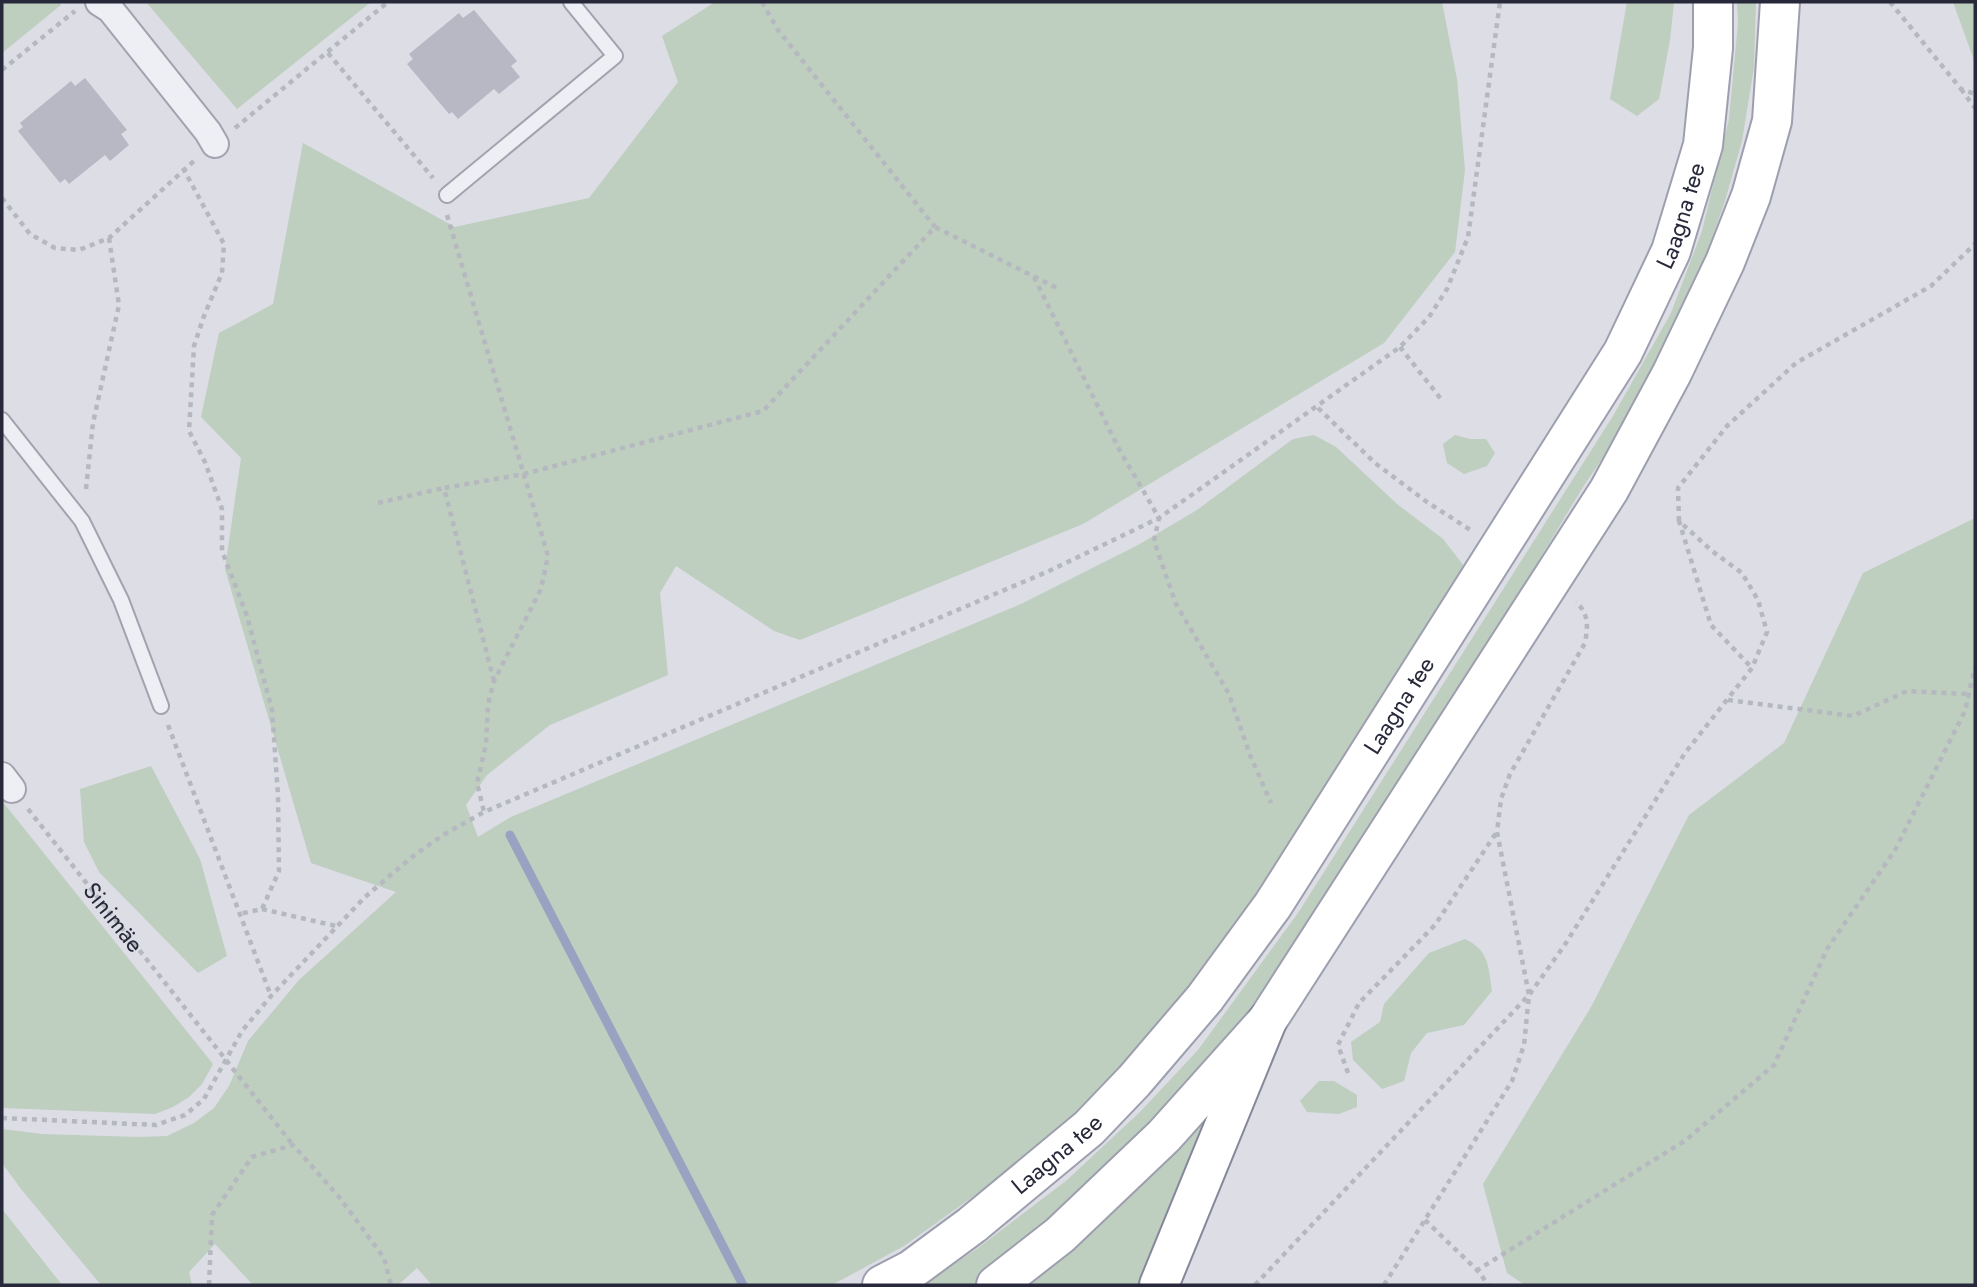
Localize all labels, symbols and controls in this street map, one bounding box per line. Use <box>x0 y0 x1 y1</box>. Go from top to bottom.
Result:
street label: Laagna tee <box>1647 158 1714 275</box>
street label: Laagna tee <box>1355 650 1443 761</box>
street label: Sinimäe <box>75 874 153 960</box>
street label: Laagna tee <box>1003 1106 1110 1202</box>

